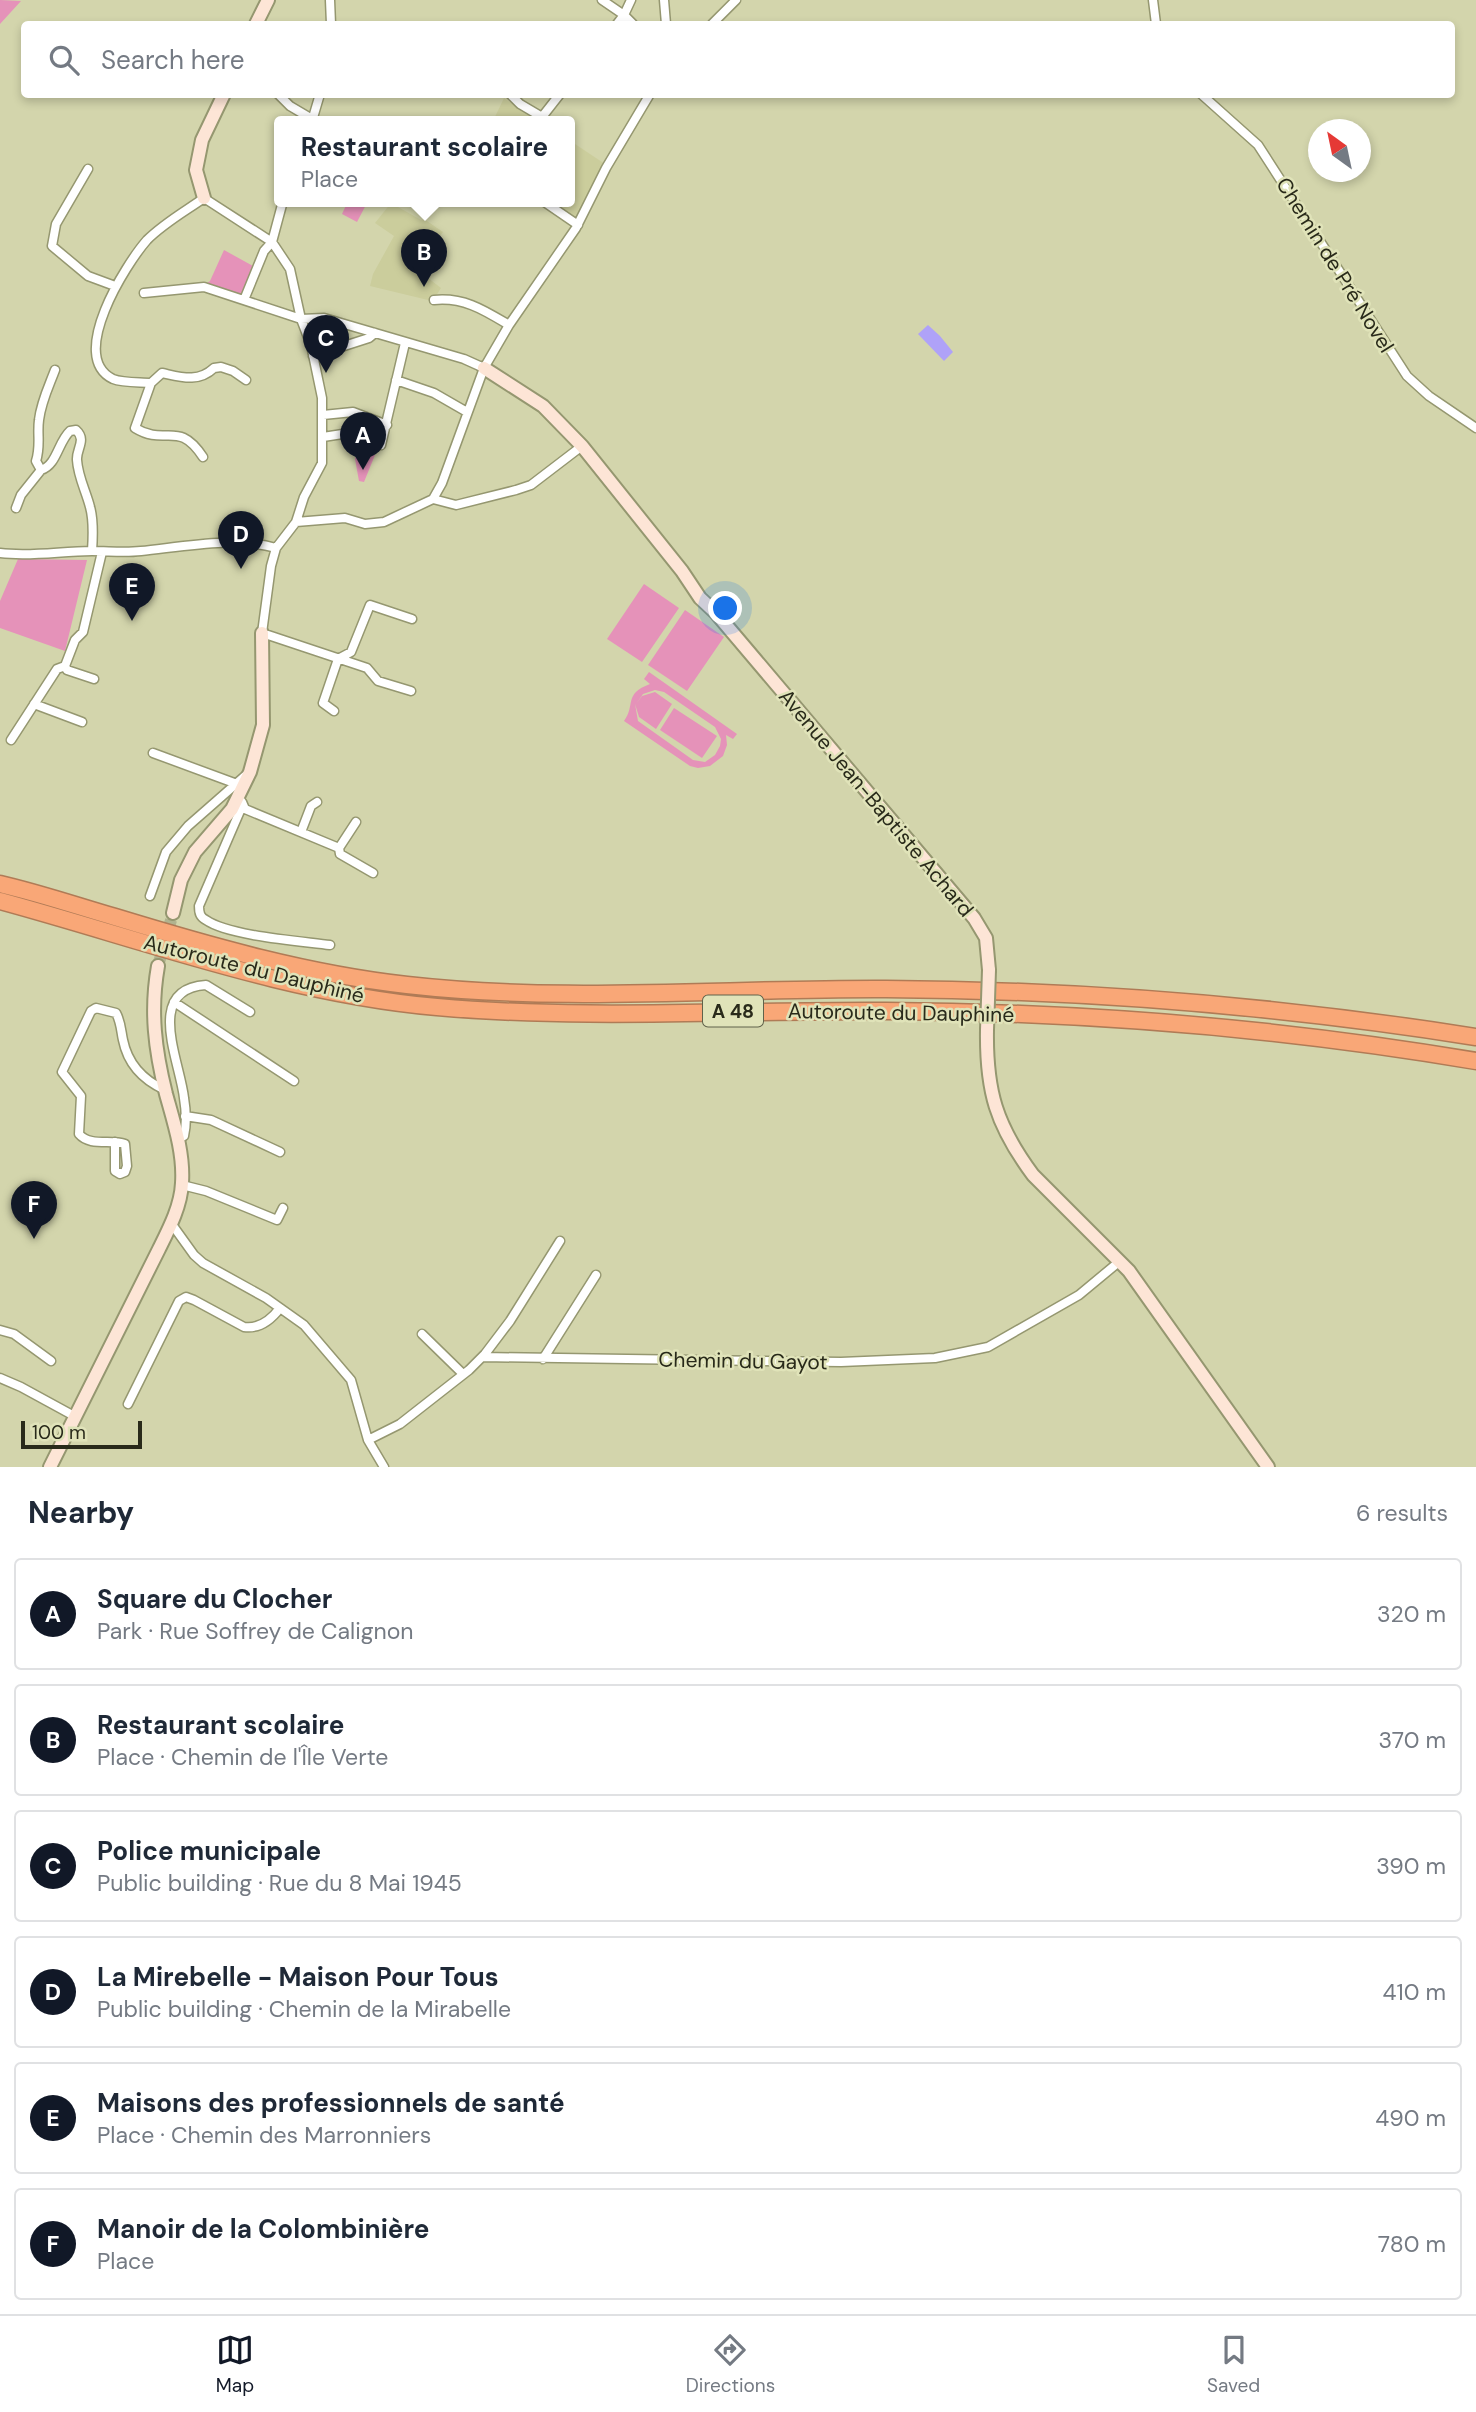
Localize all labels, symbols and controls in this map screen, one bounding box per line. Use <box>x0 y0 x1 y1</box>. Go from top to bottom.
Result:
search box <box>21 21 1455 98</box>
icon: search <box>45 41 83 79</box>
text: Search here <box>101 43 244 77</box>
popup <box>274 116 575 207</box>
north arrow <box>1308 119 1371 182</box>
text: Restaurant scolaire <box>301 130 548 164</box>
text: Place <box>301 164 358 194</box>
street label: Chemin de Pré Novel <box>1270 172 1400 358</box>
pin: B <box>401 229 447 287</box>
pin: C <box>303 315 349 373</box>
pin: A <box>340 412 386 470</box>
pin: D <box>218 511 264 569</box>
pin: E <box>109 563 155 621</box>
your location <box>708 591 742 625</box>
street label: Avenue Jean-Baptiste Achard <box>772 683 980 923</box>
street label: Autoroute du Dauphiné <box>141 928 367 1010</box>
road number: A 48 <box>703 995 763 1026</box>
street label: Autoroute du Dauphiné <box>788 997 1014 1029</box>
pin: F <box>11 1181 57 1239</box>
street label: Chemin du Gayot <box>658 1346 828 1376</box>
scale bar <box>21 1418 142 1450</box>
text: 100 m <box>32 1420 86 1445</box>
text: Nearby <box>28 1493 134 1532</box>
text: 6 results <box>1356 1498 1448 1528</box>
text: Square du Clocher <box>97 1582 332 1616</box>
text: A <box>45 1599 61 1629</box>
text: 320 m <box>1377 1599 1446 1629</box>
text: Park · Rue Soffrey de Calignon <box>97 1616 414 1646</box>
text: Restaurant scolaire <box>97 1708 344 1742</box>
text: B <box>46 1725 60 1755</box>
text: 370 m <box>1378 1725 1446 1755</box>
text: Place · Chemin de l'Île Verte <box>97 1742 388 1772</box>
text: Police municipale <box>97 1834 321 1868</box>
text: C <box>45 1851 61 1881</box>
text: 390 m <box>1376 1851 1446 1881</box>
text: Public building · Rue du 8 Mai 1945 <box>97 1868 462 1898</box>
text: La Mirebelle - Maison Pour Tous <box>97 1960 499 1994</box>
text: D <box>45 1977 61 2007</box>
text: 410 m <box>1383 1977 1446 2007</box>
text: Public building · Chemin de la Mirabelle <box>97 1994 511 2024</box>
text: Maisons des professionnels de santé <box>97 2086 565 2120</box>
text: E <box>46 2103 60 2133</box>
text: 490 m <box>1375 2103 1446 2133</box>
text: Place · Chemin des Marronniers <box>97 2120 431 2150</box>
text: Manoir de la Colombinière <box>97 2212 430 2246</box>
text: F <box>47 2229 59 2259</box>
text: 780 m <box>1378 2229 1446 2259</box>
text: Place <box>97 2246 154 2276</box>
tab: Map <box>216 2331 254 2398</box>
tab: Directions <box>686 2331 775 2398</box>
tab: Saved <box>1207 2331 1260 2398</box>

